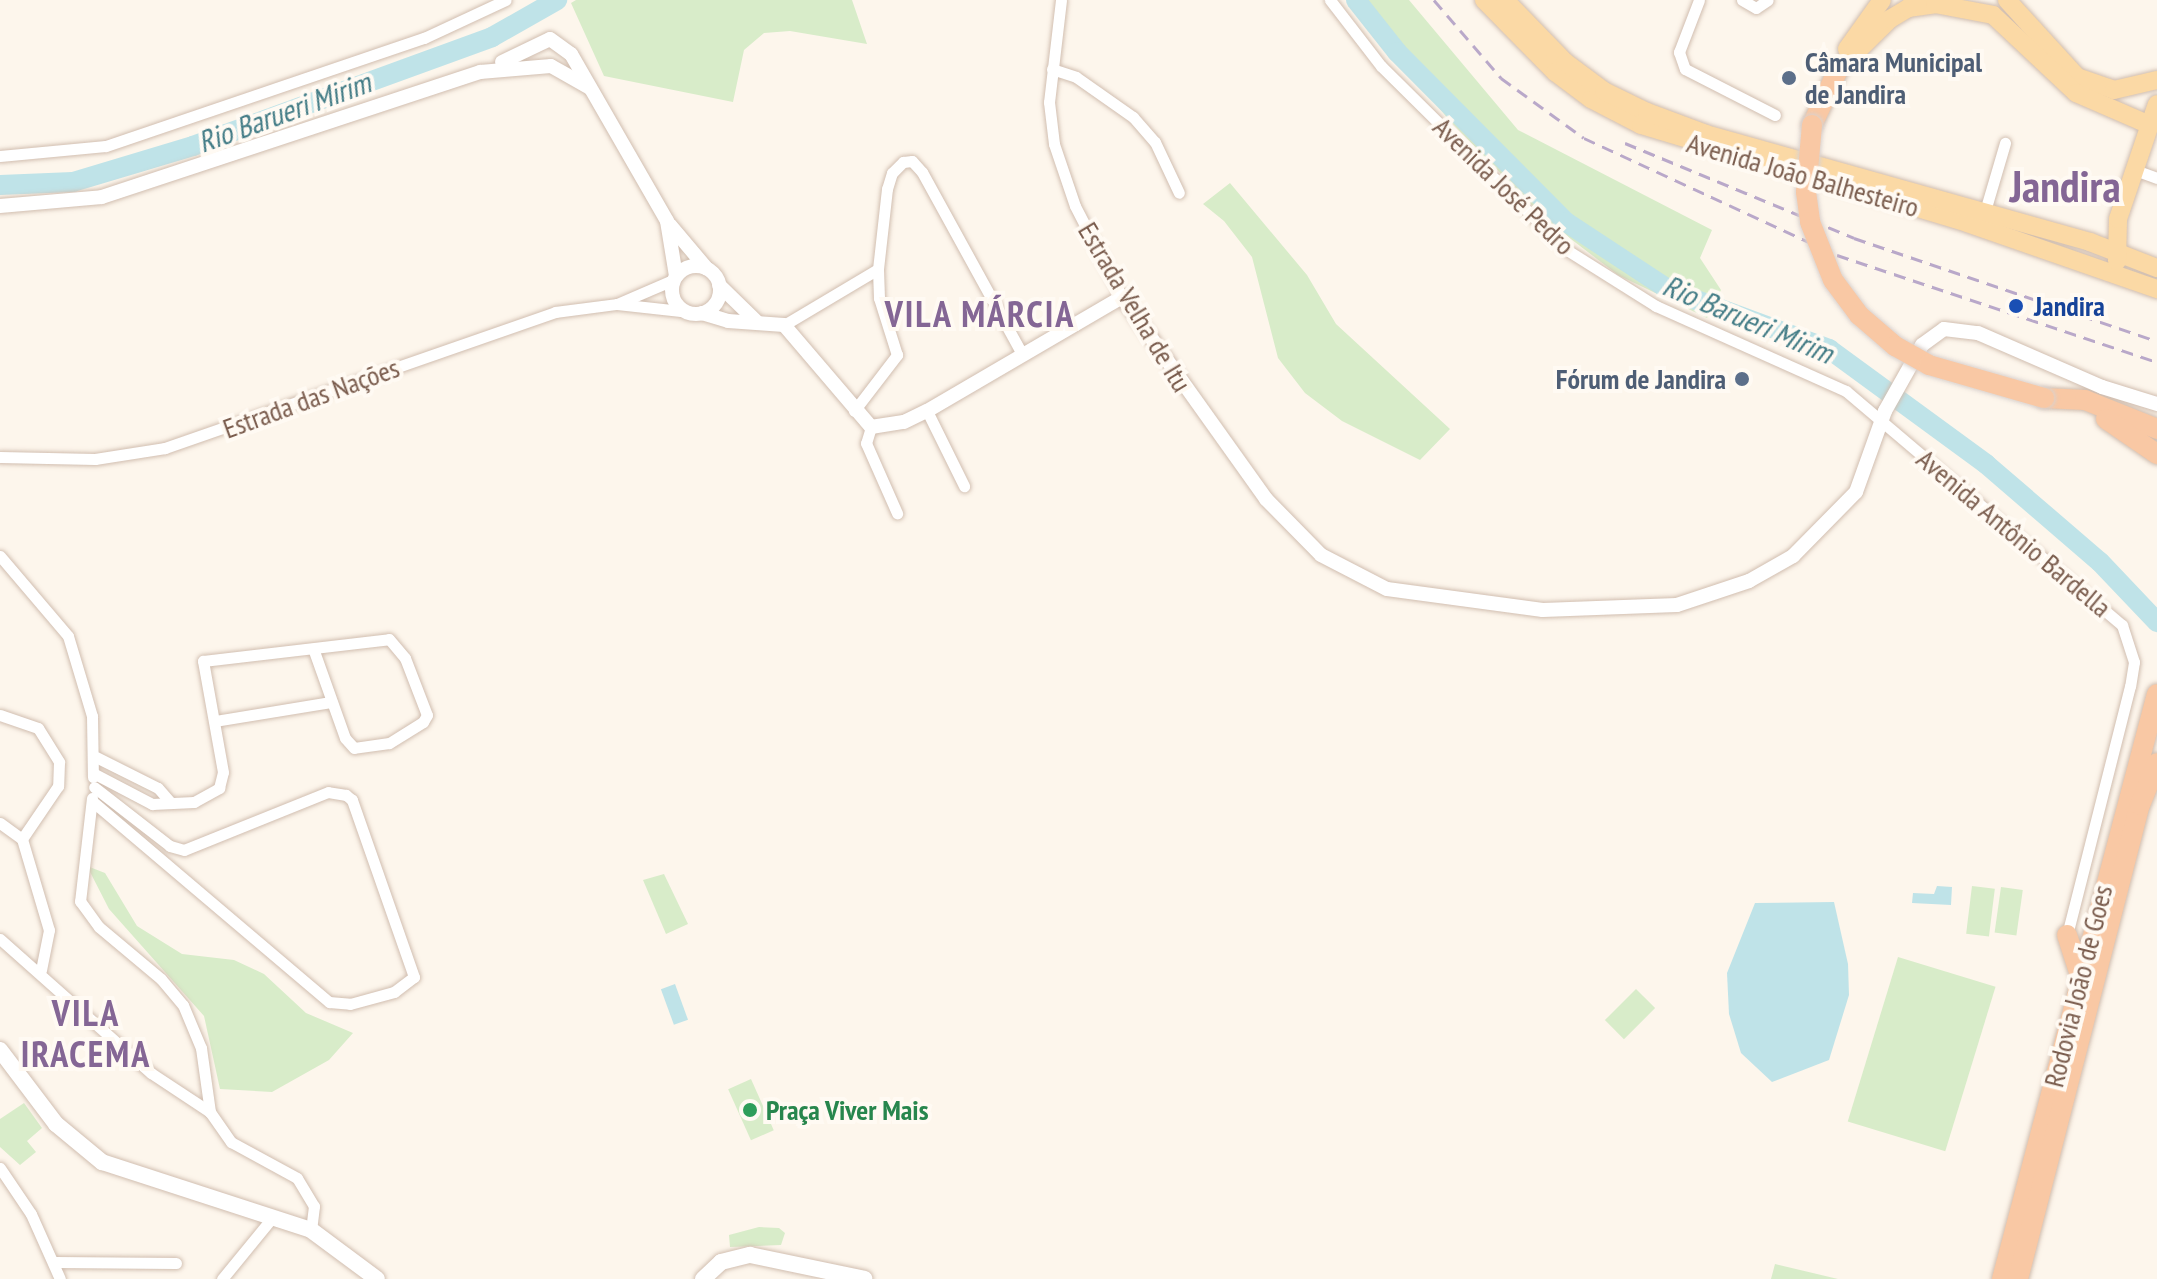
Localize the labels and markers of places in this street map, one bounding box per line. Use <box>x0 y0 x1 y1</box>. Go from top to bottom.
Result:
place label: Câmara Municipal de Jandira <box>1805 45 1982 111</box>
marker: Câmara Municipal de Jandira <box>1780 69 1798 87</box>
place label: Jandira <box>2034 289 2105 323</box>
marker: Jandira <box>2005 295 2027 317</box>
place label: Fórum de Jandira <box>1556 362 1726 396</box>
marker: Fórum de Jandira <box>1733 370 1751 388</box>
place label: Praça Viver Mais <box>766 1093 929 1127</box>
marker: Praça Viver Mais <box>741 1101 759 1119</box>

